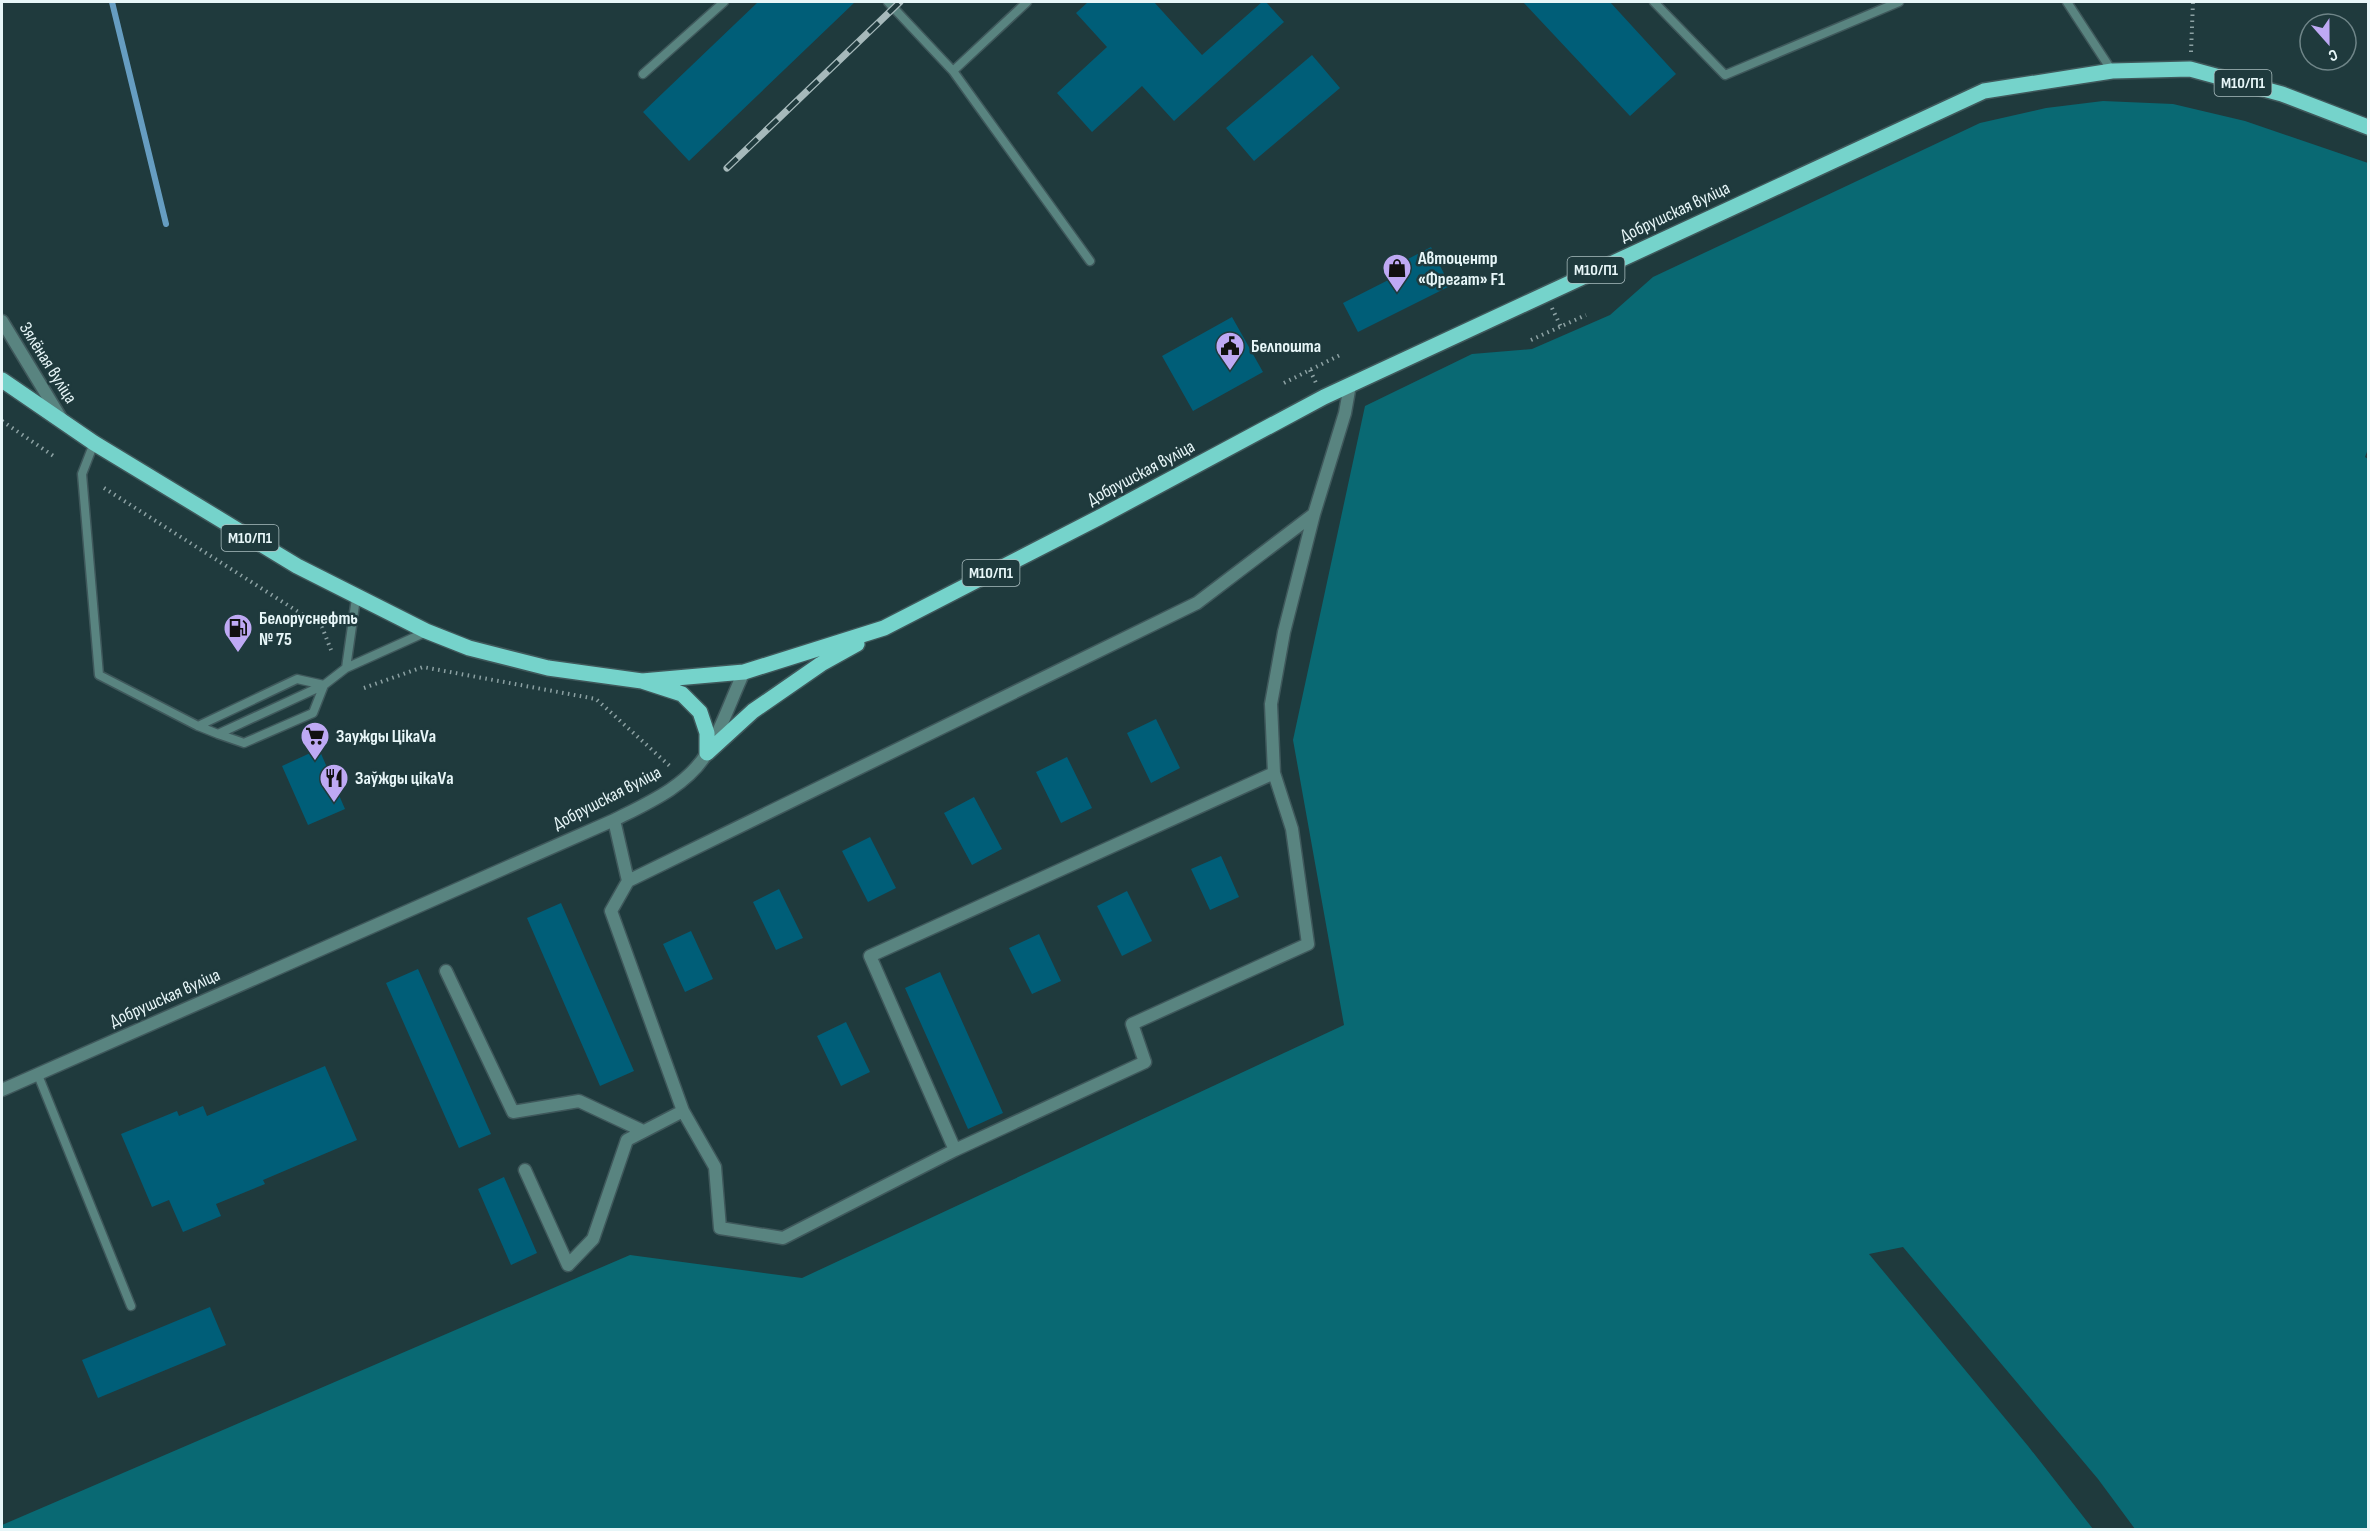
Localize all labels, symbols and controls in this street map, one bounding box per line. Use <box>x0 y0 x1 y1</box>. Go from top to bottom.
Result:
north arrow <box>2298 12 2358 72</box>
text: С <box>2326 44 2340 65</box>
road number: М10/П1 <box>2214 70 2272 96</box>
street label: Добрушская вуліца <box>1617 177 1733 247</box>
place label: Автоцентр «Фрегат» F1 <box>1417 248 1505 290</box>
shop icon: Автоцентр «Фрегат» F1 <box>1381 252 1413 294</box>
road number: М10/П1 <box>1568 257 1624 283</box>
street label: Зялёная вуліца <box>15 319 81 407</box>
public building icon: Белпошта <box>1214 330 1246 372</box>
place label: Белпошта <box>1251 336 1321 357</box>
street label: Добрушская вуліца <box>1084 436 1198 510</box>
road number: М10/П1 <box>222 525 278 551</box>
road number: М10/П1 <box>962 560 1020 586</box>
place label: Белоруснефть № 75 <box>259 608 358 650</box>
fuel station icon: Белоруснефть № 75 <box>222 612 254 654</box>
supermarket icon: Заужды ЦікаVа <box>299 720 331 762</box>
place label: Заужды ЦікаVа <box>336 726 436 747</box>
restaurant icon: Заўжды цікаVа <box>318 762 350 804</box>
street label: Добрушская вуліца <box>549 762 665 834</box>
place label: Заўжды цікаVа <box>355 768 454 789</box>
street label: Добрушская вуліца <box>107 964 223 1032</box>

